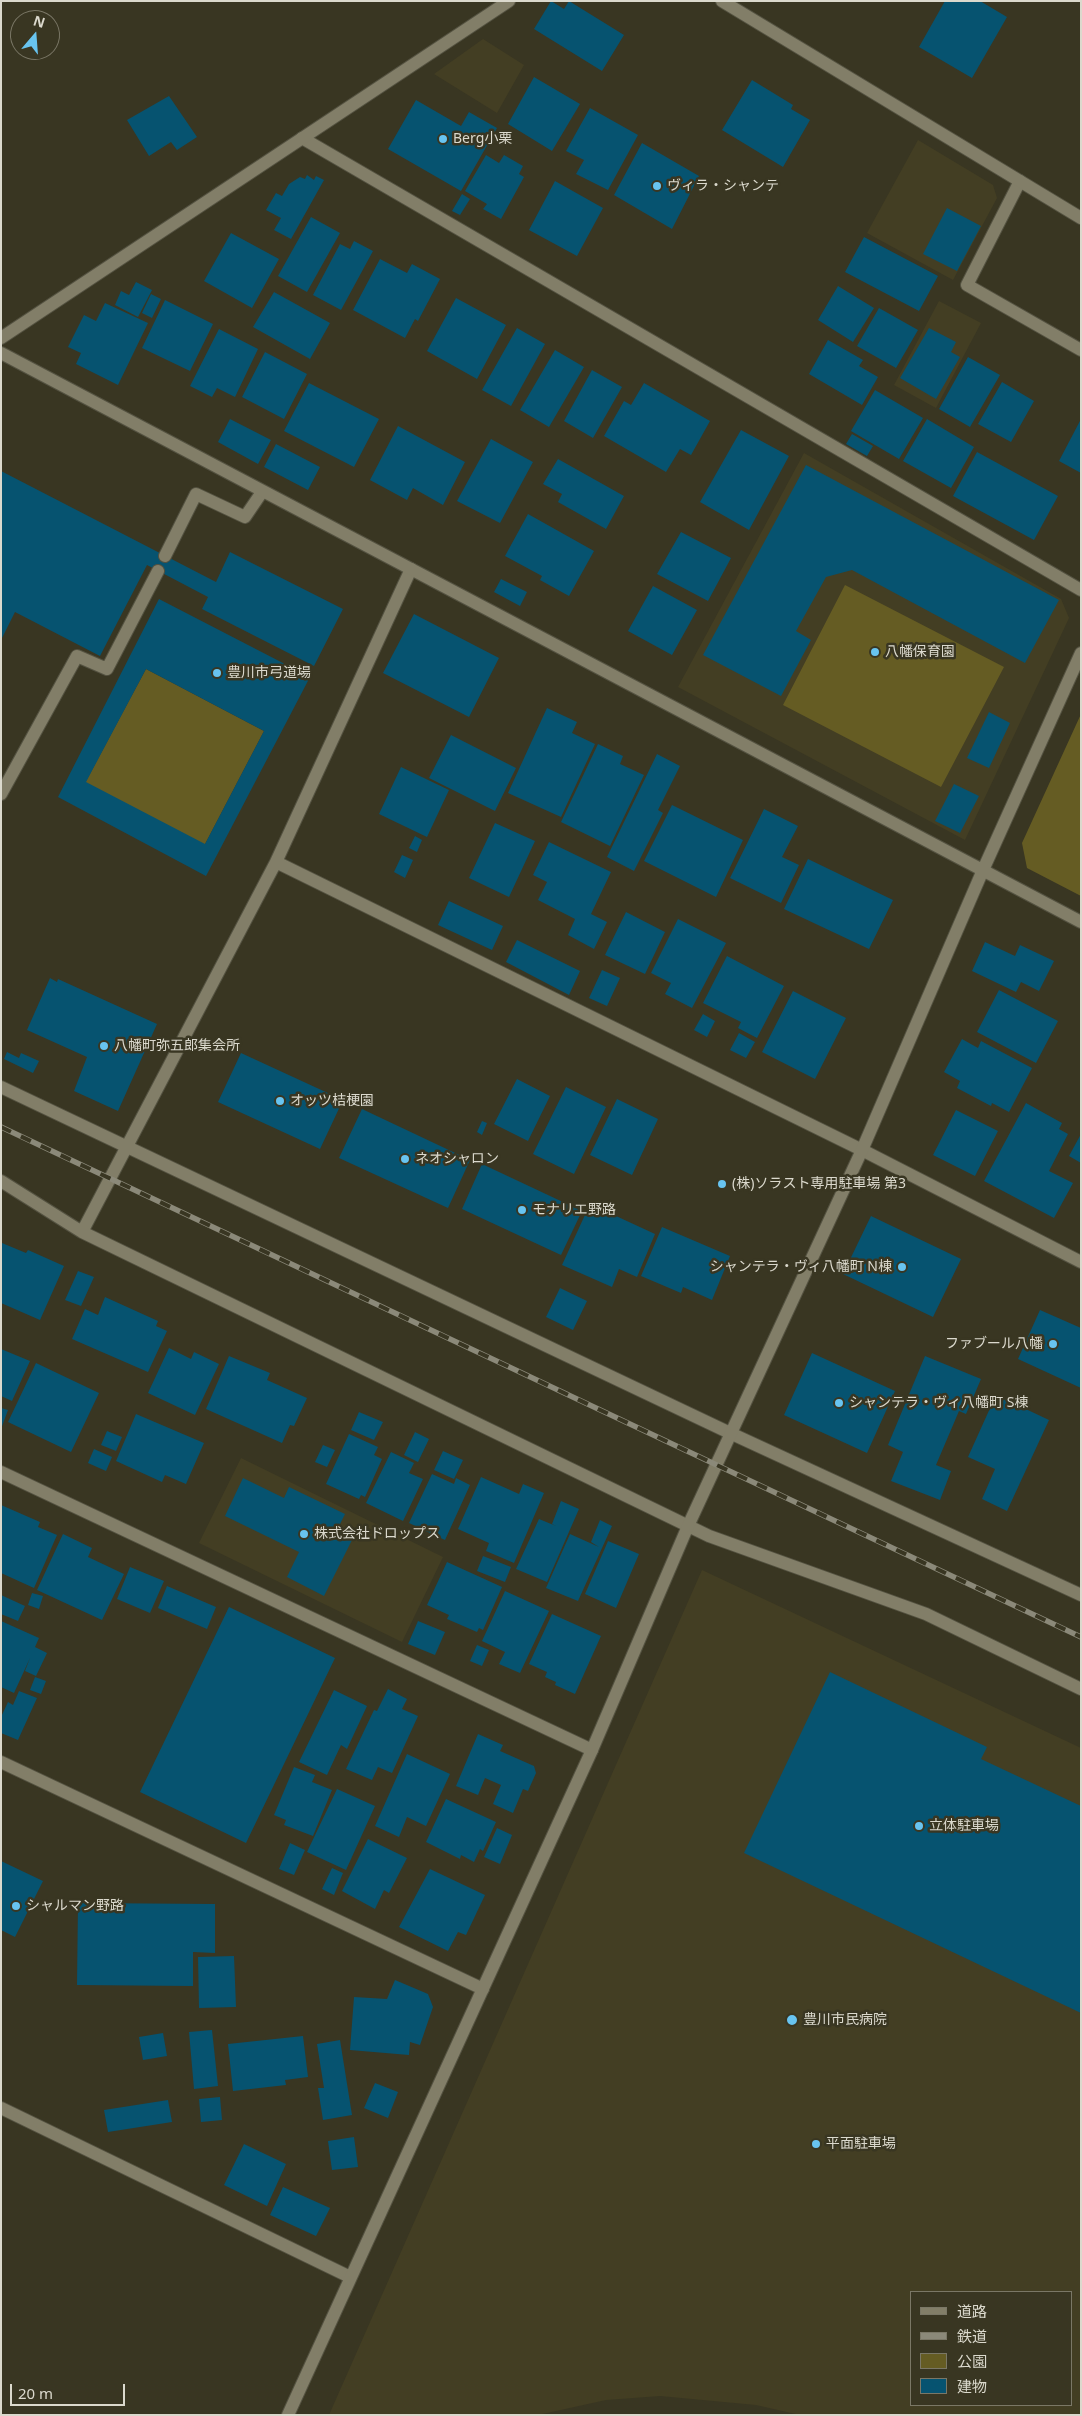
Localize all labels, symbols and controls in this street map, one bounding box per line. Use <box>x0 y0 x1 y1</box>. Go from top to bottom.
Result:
north arrow <box>10 10 60 60</box>
text: N <box>31 10 48 32</box>
place label: Berg小栗 <box>453 131 512 147</box>
marker: Berg小栗 <box>437 133 449 145</box>
place label: ヴィラ・シャンテ <box>667 178 779 194</box>
marker: ヴィラ・シャンテ <box>651 180 663 192</box>
place label: 八幡保育園 <box>885 644 955 660</box>
marker: 八幡保育園 <box>869 646 881 658</box>
place label: 豊川市弓道場 <box>227 665 311 681</box>
marker: 豊川市弓道場 <box>211 667 223 679</box>
place label: 八幡町弥五郎集会所 <box>114 1038 240 1054</box>
marker: 八幡町弥五郎集会所 <box>98 1040 110 1052</box>
place label: オッツ桔梗園 <box>290 1093 374 1109</box>
marker: オッツ桔梗園 <box>274 1095 286 1107</box>
place label: ネオシャロン <box>415 1151 499 1167</box>
marker: ネオシャロン <box>399 1153 411 1165</box>
place label: (株)ソラスト専用駐車場 第3 <box>732 1176 906 1192</box>
marker: (株)ソラスト専用駐車場 第3 <box>716 1178 728 1190</box>
place label: モナリエ野路 <box>532 1202 616 1218</box>
marker: モナリエ野路 <box>516 1204 528 1216</box>
place label: シャンテラ・ヴィ八幡町 N棟 <box>710 1259 892 1275</box>
marker: シャンテラ・ヴィ八幡町 N棟 <box>896 1261 908 1273</box>
place label: ファブール八幡 <box>945 1336 1043 1352</box>
marker: ファブール八幡 <box>1047 1338 1059 1350</box>
place label: シャンテラ・ヴィ八幡町 S棟 <box>849 1395 1028 1411</box>
marker: シャンテラ・ヴィ八幡町 S棟 <box>833 1397 845 1409</box>
place label: 株式会社ドロップス <box>314 1526 440 1542</box>
marker: 株式会社ドロップス <box>298 1528 310 1540</box>
place label: 立体駐車場 <box>929 1818 999 1834</box>
marker: 立体駐車場 <box>913 1820 925 1832</box>
place label: シャルマン野路 <box>26 1898 124 1914</box>
marker: シャルマン野路 <box>10 1900 22 1912</box>
place label: 豊川市民病院 <box>803 2012 887 2028</box>
marker: 豊川市民病院 <box>785 2013 799 2027</box>
place label: 平面駐車場 <box>826 2136 896 2152</box>
marker: 平面駐車場 <box>810 2138 822 2150</box>
legend <box>910 2291 1072 2406</box>
text: 道路 <box>957 2301 987 2321</box>
text: 鉄道 <box>957 2326 987 2346</box>
text: 公園 <box>957 2351 987 2371</box>
scale bar <box>12 2374 128 2406</box>
text: 建物 <box>957 2376 987 2396</box>
text: 20 m <box>18 2383 53 2403</box>

